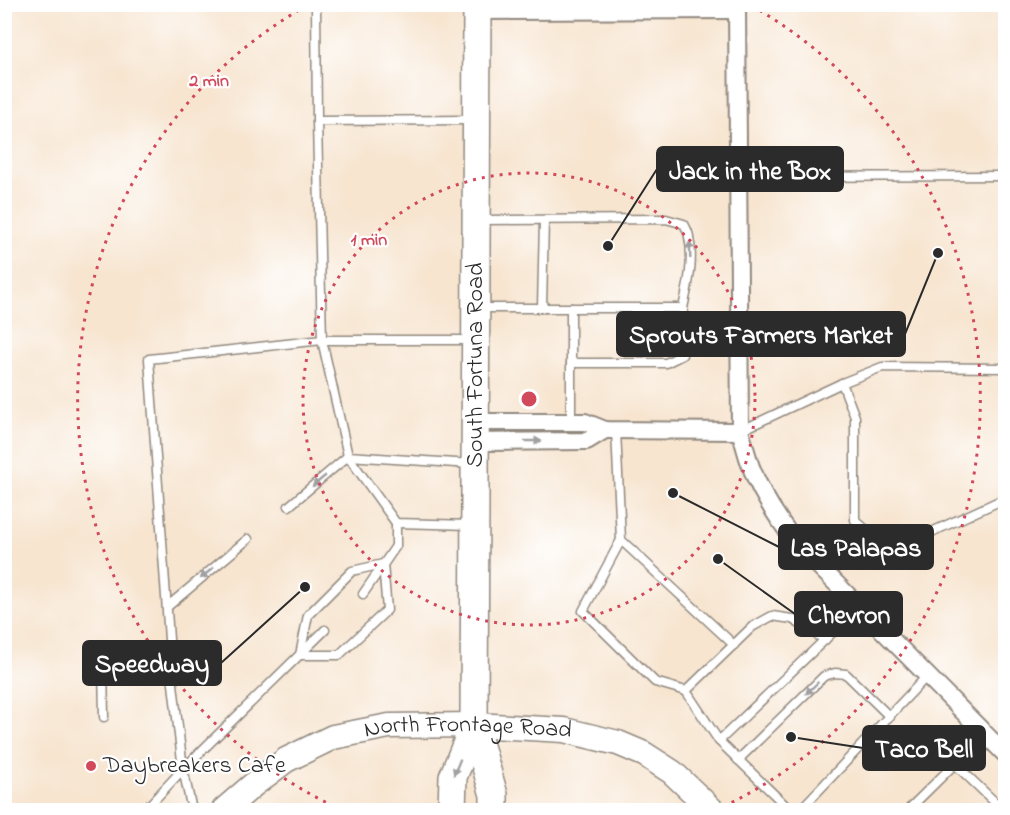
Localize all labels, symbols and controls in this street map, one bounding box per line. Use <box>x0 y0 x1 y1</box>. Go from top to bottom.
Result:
text: 2 min <box>188 69 229 95</box>
callout: Jack in the Box <box>657 147 843 191</box>
text: Jack in the Box <box>669 154 831 192</box>
text: 1 min <box>351 228 387 254</box>
one-way arrow <box>685 241 695 260</box>
street label: South Fortuna Road <box>459 262 494 468</box>
callout: Sprouts Farmers Market <box>617 312 905 356</box>
text: Sprouts Farmers Market <box>629 318 893 356</box>
centre of rings <box>519 389 539 409</box>
one-way arrow <box>524 436 543 446</box>
one-way arrow <box>311 474 327 487</box>
callout: Las Palapas <box>779 525 933 569</box>
text: Las Palapas <box>791 531 921 569</box>
one-way arrow <box>200 566 215 579</box>
callout: Chevron <box>795 592 902 636</box>
text: Chevron <box>808 598 891 636</box>
callout: Speedway <box>83 641 221 685</box>
text: Speedway <box>95 647 209 685</box>
one-way arrow <box>804 681 819 695</box>
street label: North Frontage Road <box>361 707 576 749</box>
callout: Taco Bell <box>863 726 985 770</box>
text: Taco Bell <box>875 732 973 770</box>
place label: Daybreakers Cafe <box>102 749 286 785</box>
one-way arrow <box>452 758 462 776</box>
marker: Daybreakers Cafe <box>84 759 98 773</box>

